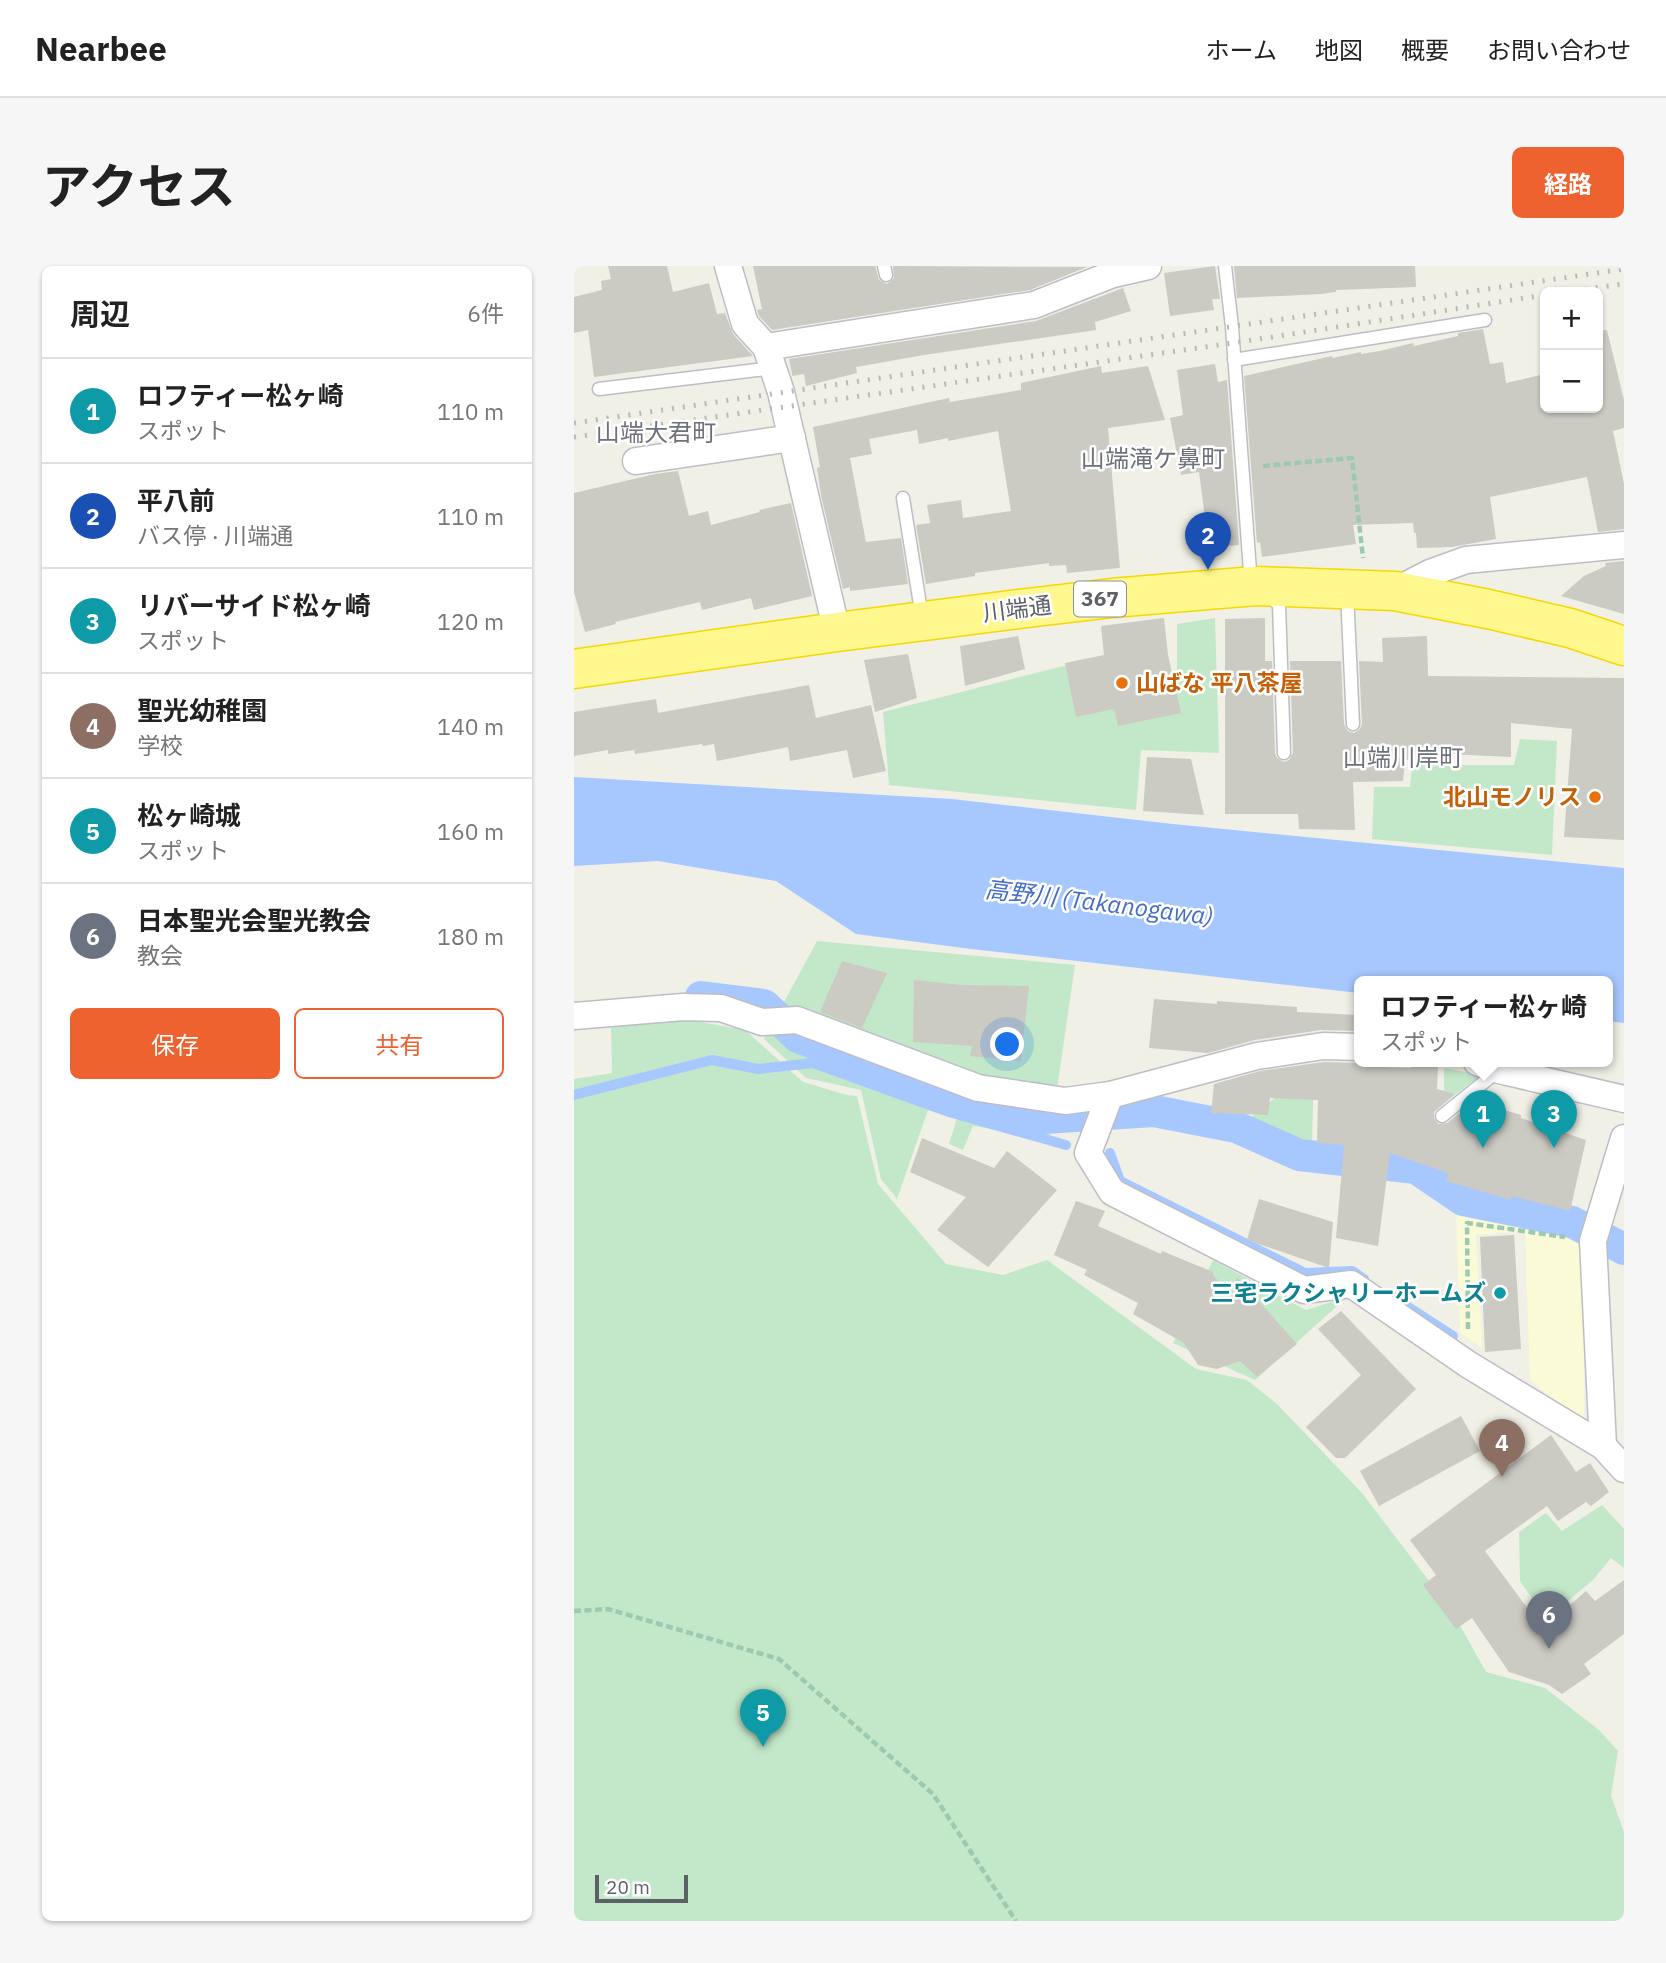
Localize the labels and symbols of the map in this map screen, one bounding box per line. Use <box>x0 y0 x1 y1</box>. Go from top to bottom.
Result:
district label: 山端大君町 <box>596 416 716 448</box>
district label: 山端滝ケ鼻町 <box>1081 442 1225 474</box>
pin: 2 <box>1185 512 1231 570</box>
road number: 367 <box>1074 582 1126 616</box>
street label: 川端通 <box>981 589 1053 627</box>
place label: 山ばな 平八茶屋 <box>1136 667 1302 697</box>
marker: 山ばな 平八茶屋 <box>1114 675 1130 691</box>
district label: 山端川岸町 <box>1343 741 1463 773</box>
place label: 北山モノリス <box>1443 781 1581 811</box>
marker: 北山モノリス <box>1587 789 1603 805</box>
water label: 高野川 (Takanogawa) <box>983 872 1215 932</box>
your location <box>990 1027 1024 1061</box>
pin: 1 <box>1460 1090 1506 1148</box>
pin: 3 <box>1531 1090 1577 1148</box>
place label: 三宅ラクシャリーホームズ <box>1211 1277 1486 1307</box>
marker: 三宅ラクシャリーホームズ <box>1492 1285 1508 1301</box>
pin: 4 <box>1479 1419 1525 1477</box>
pin: 6 <box>1526 1591 1572 1649</box>
pin: 5 <box>740 1689 786 1747</box>
scale bar <box>595 1872 688 1904</box>

